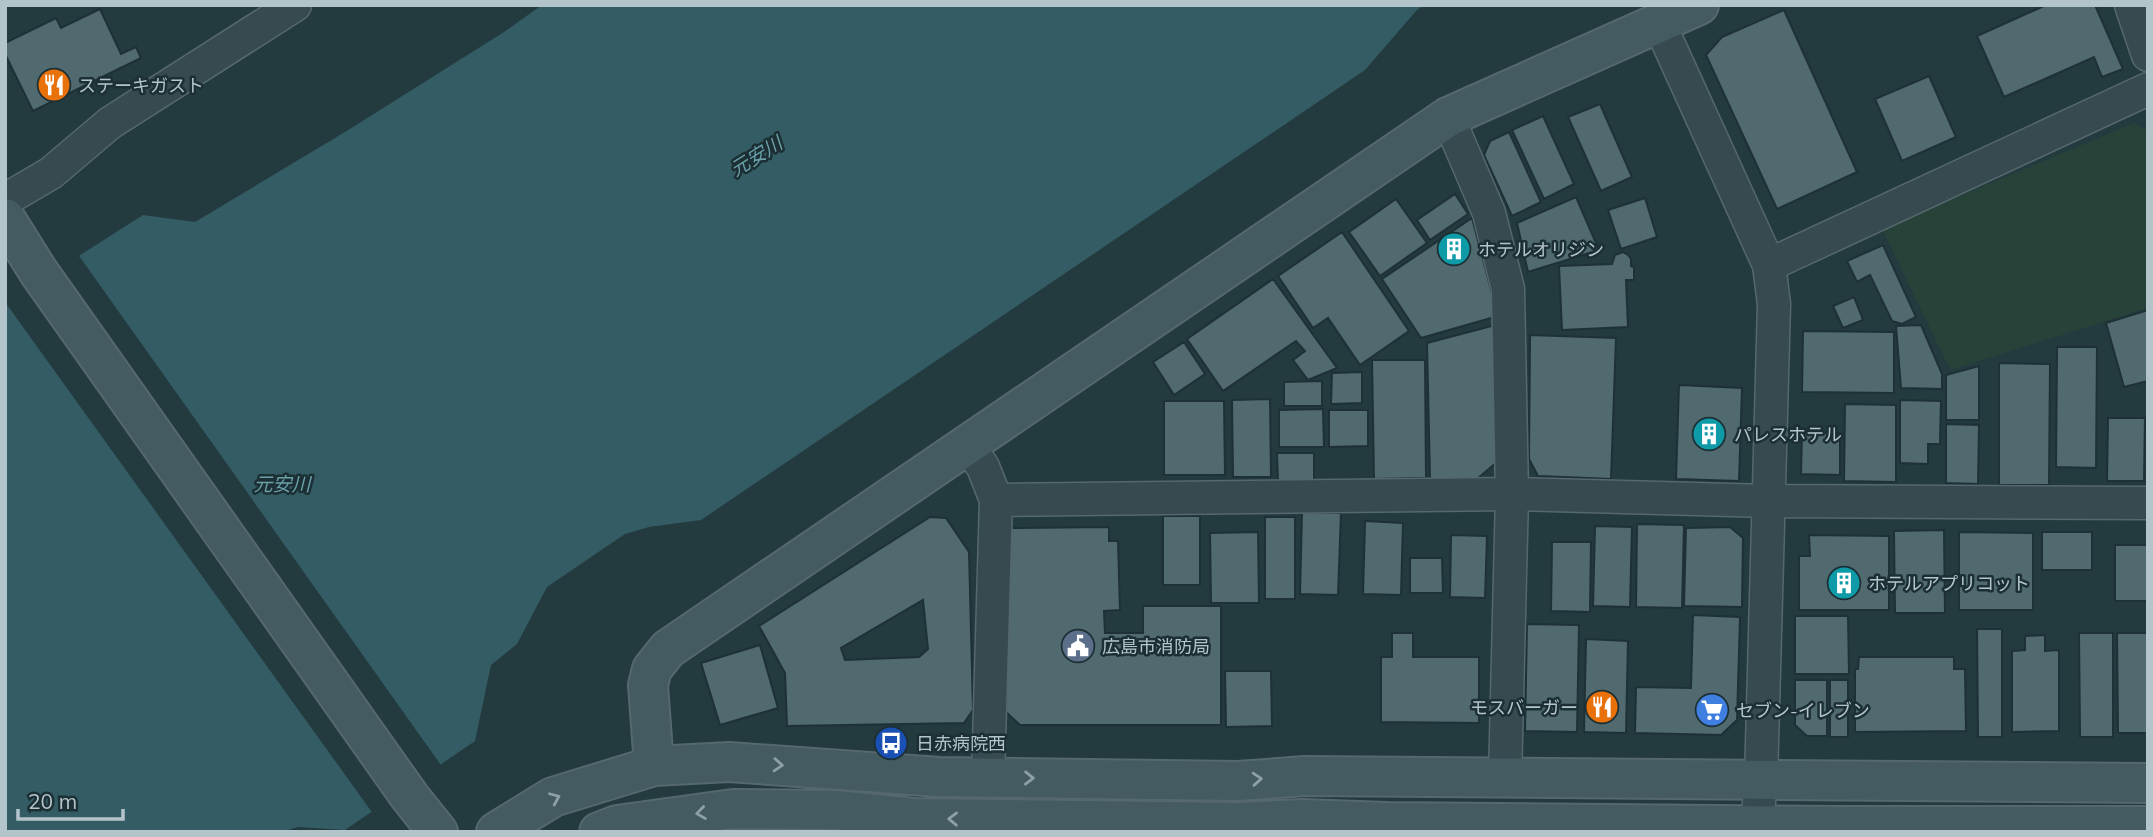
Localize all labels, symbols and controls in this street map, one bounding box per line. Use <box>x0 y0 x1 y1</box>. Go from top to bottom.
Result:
restaurant icon: ステーキガスト <box>35 66 73 104</box>
place label: ステーキガスト <box>78 74 204 97</box>
water label: 元安川 <box>725 130 788 181</box>
building icon: ホテルオリジン <box>1435 230 1473 268</box>
place label: ホテルオリジン <box>1478 238 1604 261</box>
building icon: パレスホテル <box>1690 415 1728 453</box>
place label: パレスホテル <box>1734 423 1842 446</box>
water label: 元安川 <box>253 472 312 496</box>
building icon: ホテルアプリコット <box>1825 564 1863 602</box>
place label: ホテルアプリコット <box>1868 572 2030 595</box>
public building icon: 広島市消防局 <box>1059 627 1097 665</box>
place label: 広島市消防局 <box>1102 635 1210 658</box>
restaurant icon: モスバーガー <box>1583 688 1621 726</box>
supermarket icon: セブン-イレブン <box>1693 691 1731 729</box>
place label: モスバーガー <box>1470 696 1578 719</box>
place label: セブン-イレブン <box>1736 699 1870 722</box>
bus stop icon: 日赤病院西 <box>872 724 910 762</box>
place label: 日赤病院西 <box>916 732 1006 755</box>
one-way arrow <box>772 757 783 772</box>
one-way arrow <box>1024 770 1035 786</box>
one-way arrow <box>1251 772 1262 787</box>
scale bar <box>18 778 122 822</box>
text: 20 m <box>28 788 77 814</box>
one-way arrow <box>548 792 561 806</box>
one-way arrow <box>696 805 707 820</box>
one-way arrow <box>947 811 957 827</box>

